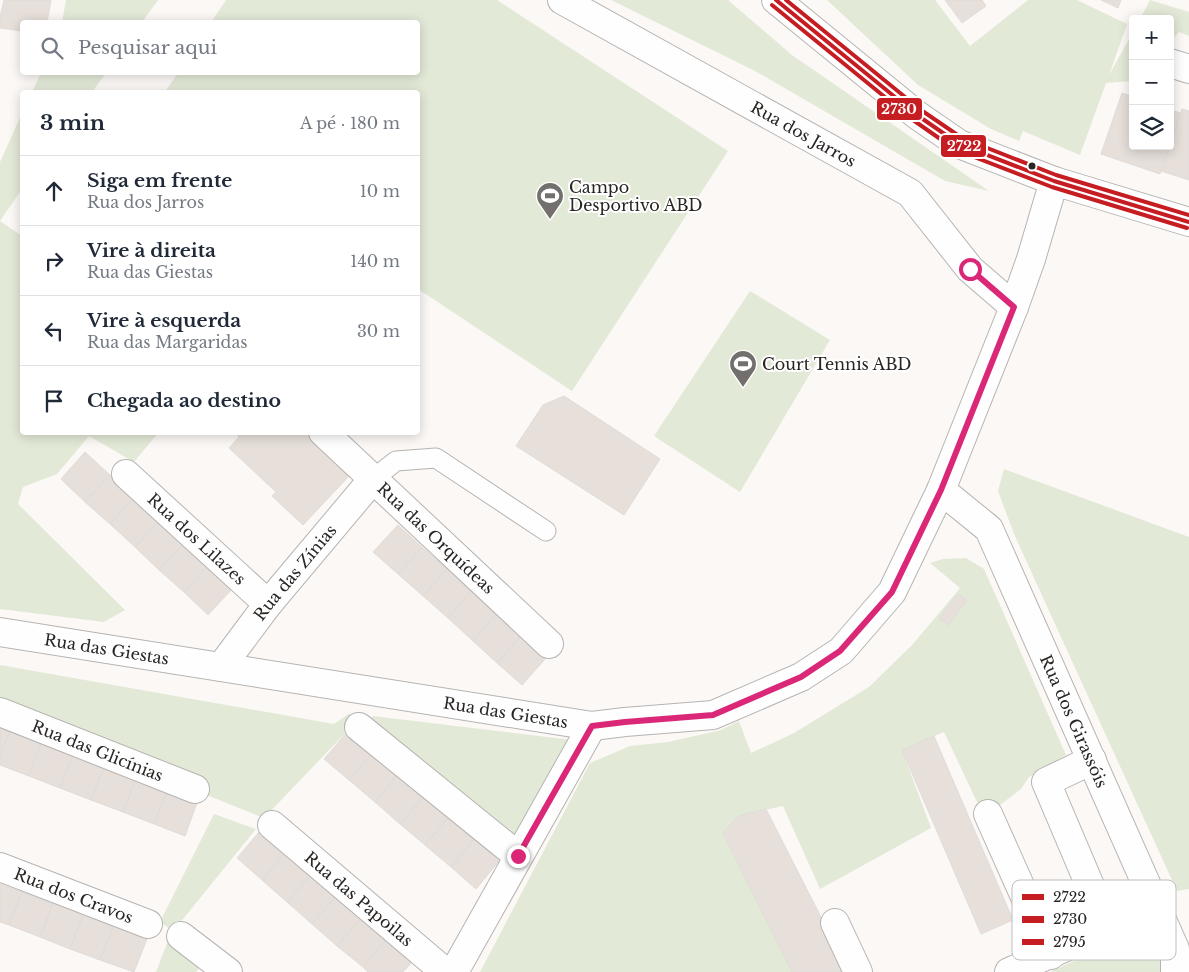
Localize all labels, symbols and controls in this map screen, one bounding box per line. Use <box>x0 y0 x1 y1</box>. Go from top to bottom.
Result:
map controls <box>1129 15 1174 150</box>
button: + <box>1129 15 1174 60</box>
search box <box>20 20 420 75</box>
icon: search <box>38 34 66 62</box>
text: Pesquisar aqui <box>78 36 217 59</box>
button: − <box>1129 60 1174 105</box>
street label: Rua dos Jarros <box>747 97 859 171</box>
line badge: 2730 <box>876 97 923 121</box>
text: 2730 <box>881 100 917 118</box>
button: layers <box>1129 105 1174 150</box>
text: 3 min <box>40 110 105 136</box>
text: A pé · 180 m <box>300 113 400 133</box>
line badge: 2722 <box>940 134 987 158</box>
text: 2722 <box>947 137 981 155</box>
unlabelled marker <box>1027 161 1037 171</box>
text: Siga em frente <box>87 169 232 192</box>
icon: ahead <box>40 177 68 205</box>
place label: Campo Desportivo ABD <box>569 177 702 215</box>
text: 10 m <box>360 181 400 201</box>
sports icon: Campo Desportivo ABD <box>535 181 565 220</box>
text: Rua dos Jarros <box>87 192 204 212</box>
text: Vire à direita <box>87 239 216 262</box>
icon: right <box>40 247 68 275</box>
text: 140 m <box>350 251 400 271</box>
route start <box>959 258 982 281</box>
text: Rua das Giestas <box>87 262 213 282</box>
text: Vire à esquerda <box>87 309 241 332</box>
icon: left <box>40 317 68 345</box>
text: 30 m <box>357 321 400 341</box>
text: Rua das Margaridas <box>87 332 248 352</box>
sports icon: Court Tennis ABD <box>728 349 758 388</box>
place label: Court Tennis ABD <box>762 354 912 374</box>
icon: arrive <box>40 387 68 415</box>
text: Chegada ao destino <box>87 389 281 412</box>
street label: Rua das Orquídeas <box>373 478 499 598</box>
street label: Rua dos Lilazes <box>143 489 250 589</box>
street label: Rua das Zínias <box>249 520 340 624</box>
street label: Rua das Giestas <box>43 629 171 669</box>
street label: Rua dos Girassóis <box>1036 652 1112 791</box>
street label: Rua das Giestas <box>442 693 570 732</box>
street label: Rua das Glicínias <box>29 716 166 785</box>
route end <box>507 845 530 868</box>
street label: Rua das Papoilas <box>301 847 417 950</box>
street label: Rua dos Cravos <box>11 863 136 927</box>
legend <box>1012 880 1176 960</box>
text: 2722 <box>1053 888 1086 906</box>
text: 2730 <box>1053 910 1087 928</box>
text: 2795 <box>1053 933 1086 951</box>

